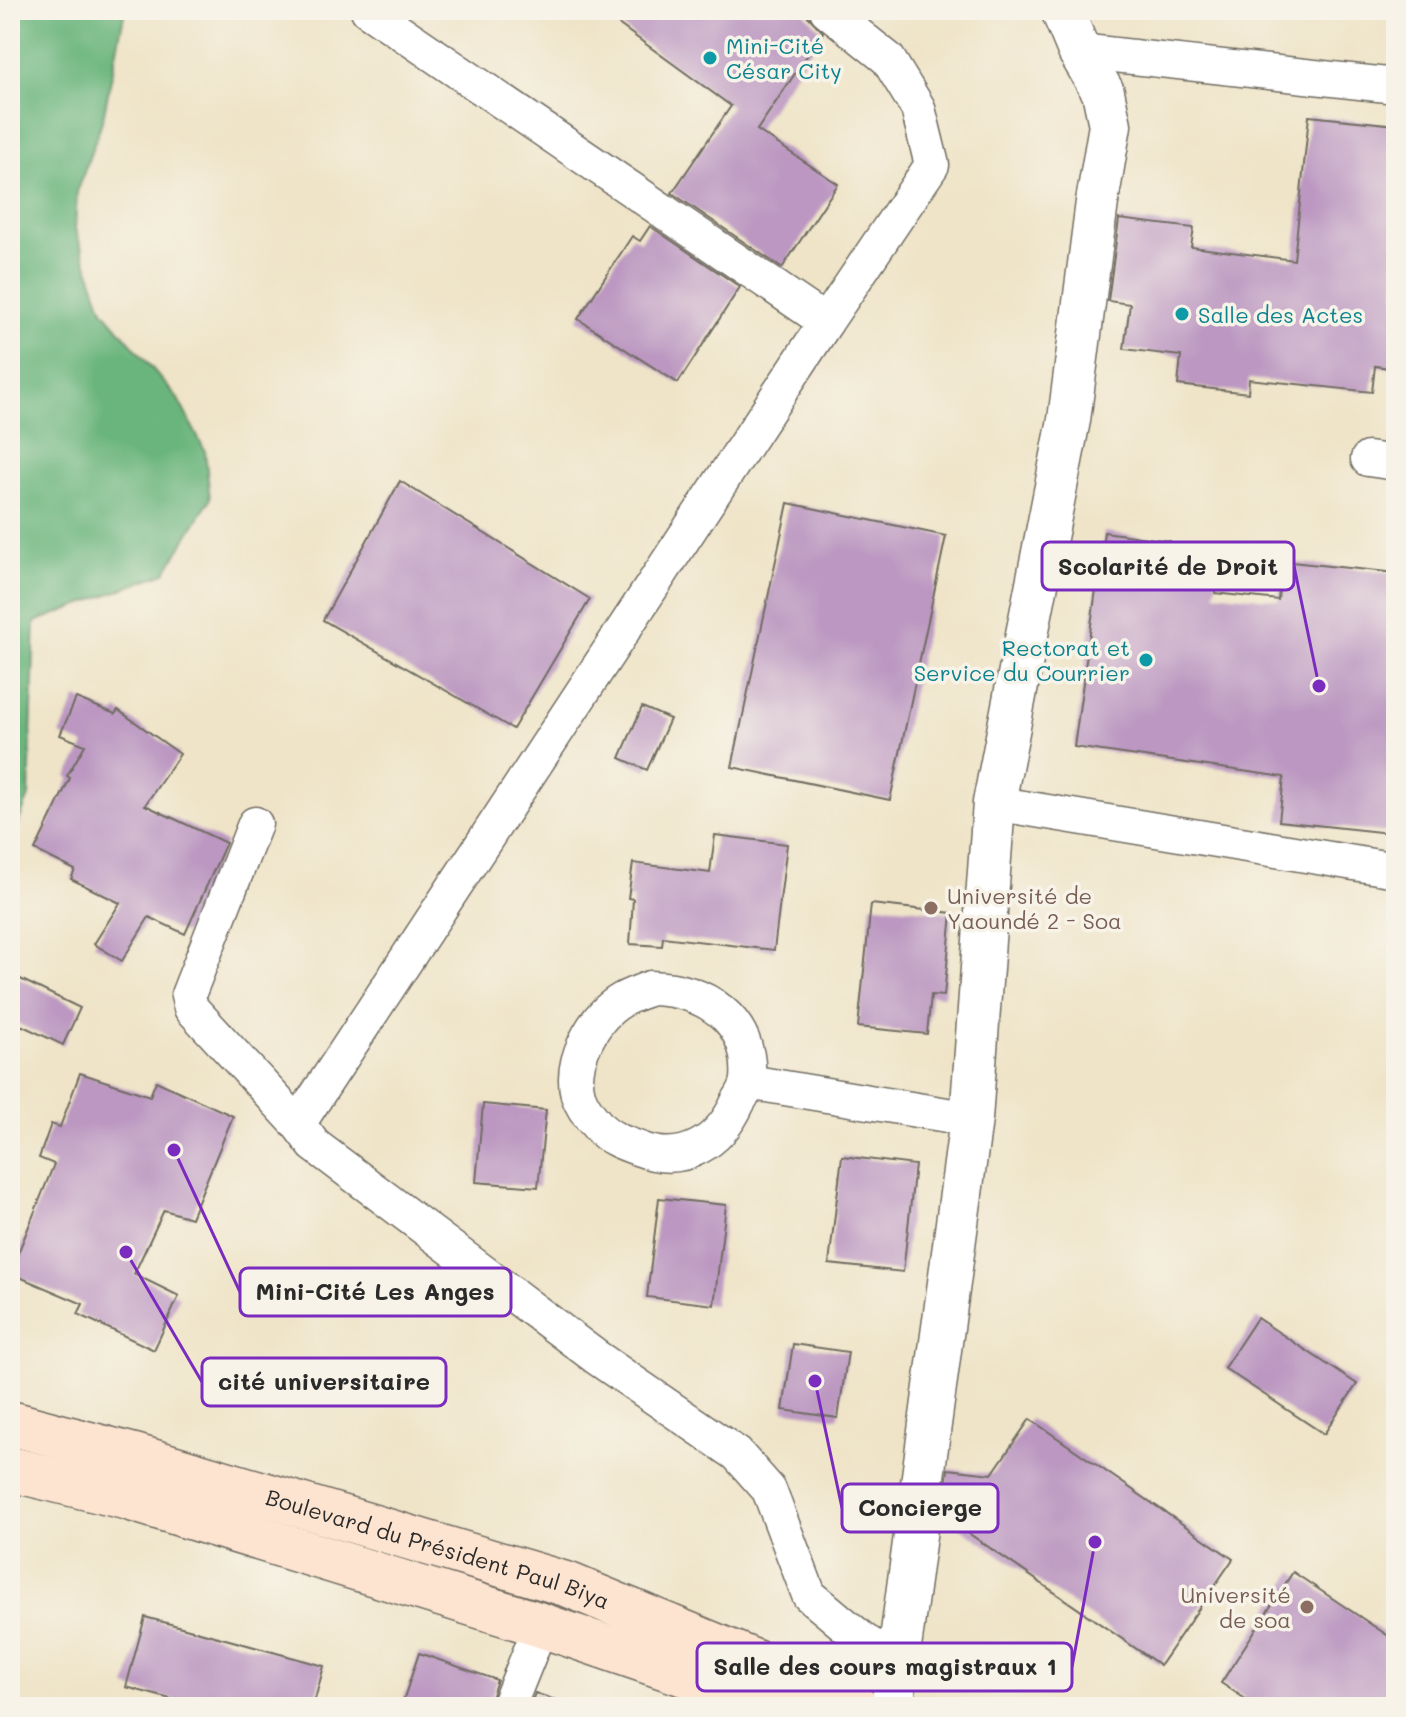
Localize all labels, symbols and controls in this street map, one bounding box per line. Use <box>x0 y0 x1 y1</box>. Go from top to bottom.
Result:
place label: Mini-Cité César City <box>726 31 842 85</box>
marker: Mini-Cité César City <box>701 49 719 67</box>
place label: Salle des Actes <box>1198 300 1363 329</box>
marker: Salle des Actes <box>1173 305 1191 323</box>
callout: Scolarité de Droit <box>1042 542 1294 590</box>
text: Scolarité de Droit <box>1058 550 1278 581</box>
place label: Rectorat et Service du Courrier <box>914 633 1130 687</box>
marker: Rectorat et Service du Courrier <box>1137 651 1155 669</box>
place label: Université de Yaoundé 2 - Soa <box>947 881 1122 935</box>
marker: Université de Yaoundé 2 - Soa <box>922 899 940 917</box>
callout: Mini-Cité Les Anges <box>240 1268 511 1316</box>
text: Mini-Cité Les Anges <box>255 1275 495 1306</box>
callout: cité universitaire <box>202 1358 446 1406</box>
text: cité universitaire <box>218 1365 430 1396</box>
street label: Boulevard du Président Paul Biya <box>263 1481 614 1615</box>
callout: Concierge <box>842 1484 998 1532</box>
text: Concierge <box>858 1491 982 1522</box>
place label: Université de soa <box>1180 1580 1291 1634</box>
marker: Université de soa <box>1298 1598 1316 1616</box>
callout: Salle des cours magistraux 1 <box>697 1643 1072 1691</box>
text: Salle des cours magistraux 1 <box>713 1650 1057 1681</box>

